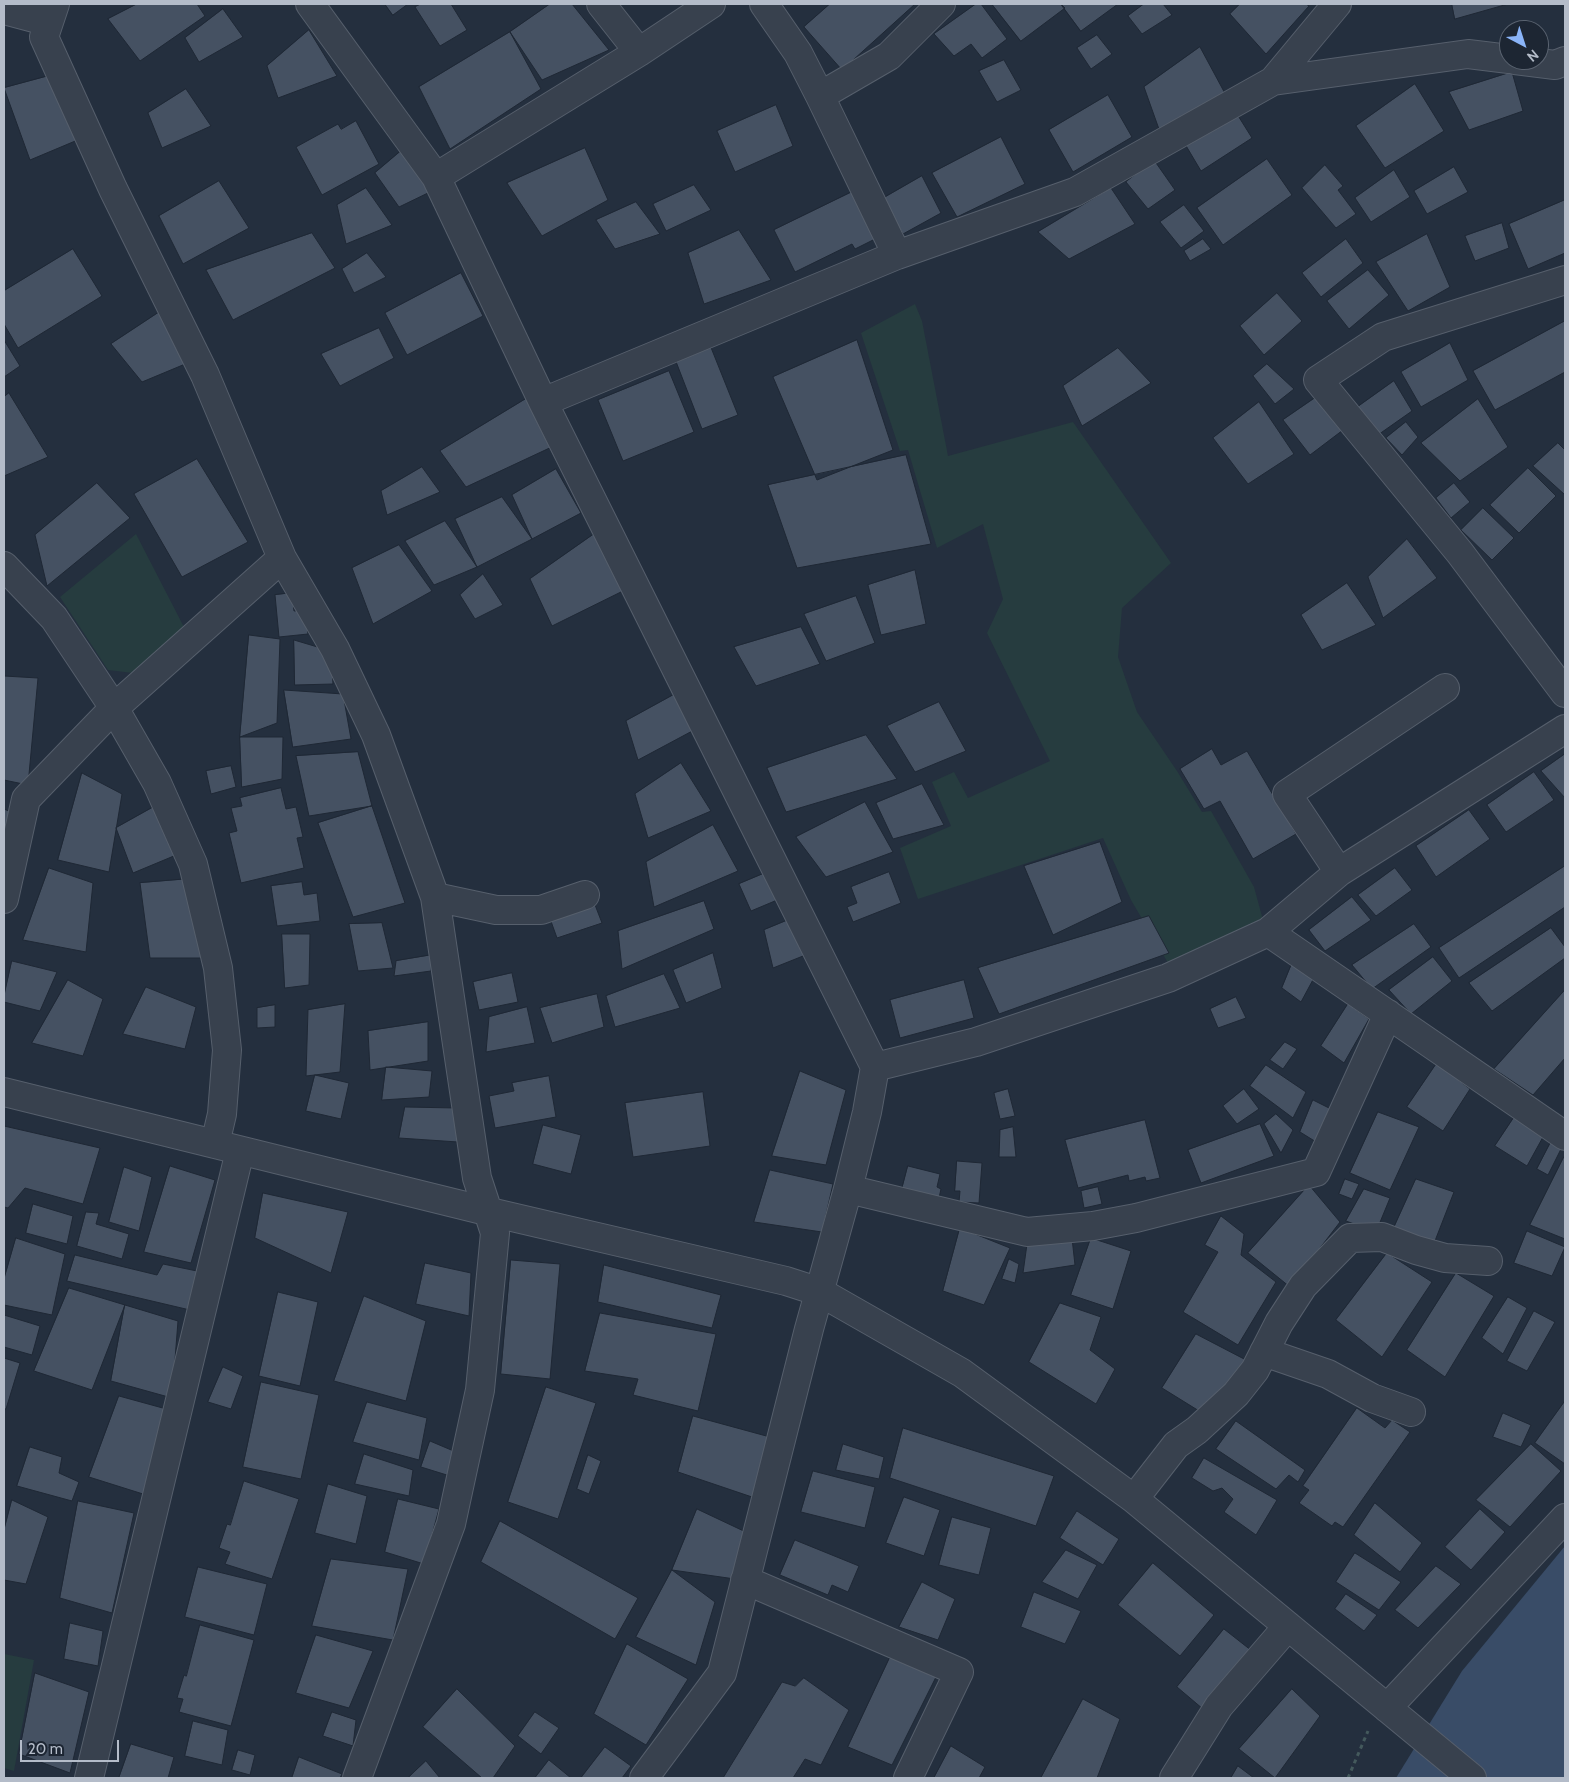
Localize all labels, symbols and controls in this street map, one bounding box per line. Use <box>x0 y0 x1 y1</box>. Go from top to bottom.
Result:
north arrow <box>1499 20 1549 70</box>
text: N <box>1523 46 1543 66</box>
scale bar <box>22 1730 121 1762</box>
text: 20 m <box>28 1740 63 1758</box>

